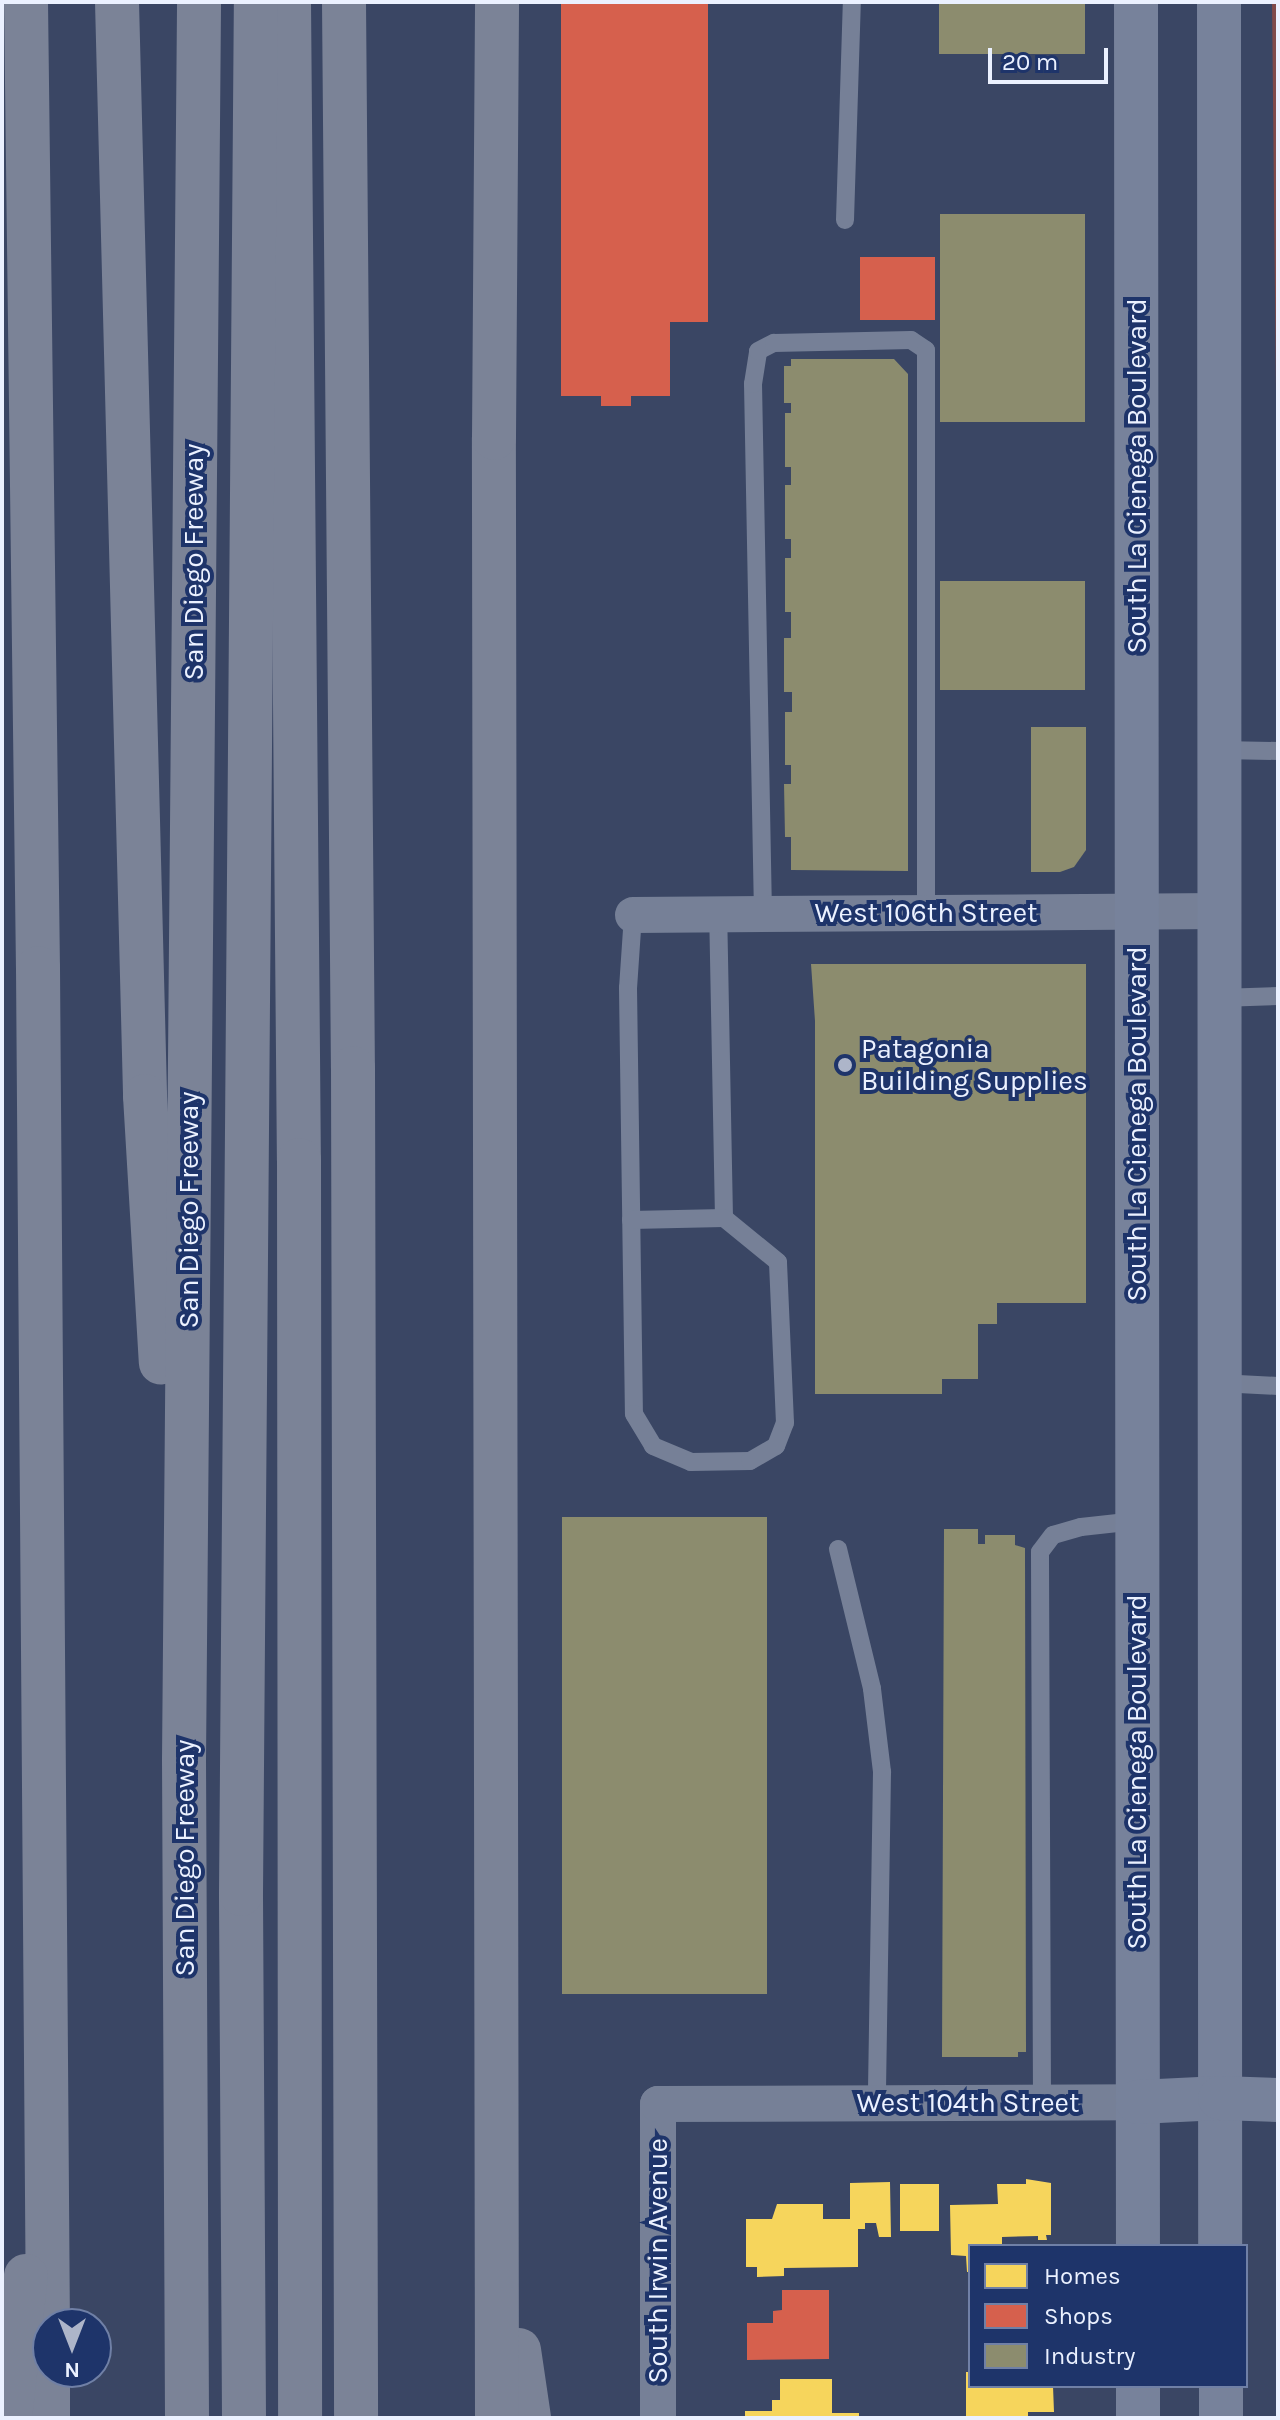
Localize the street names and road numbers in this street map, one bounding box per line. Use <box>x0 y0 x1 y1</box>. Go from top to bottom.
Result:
street label: South La Cienega Boulevard <box>1120 298 1154 654</box>
street label: San Diego Freeway <box>177 443 211 681</box>
street label: West 106th Street <box>814 896 1038 930</box>
street label: South La Cienega Boulevard <box>1120 946 1154 1302</box>
street label: San Diego Freeway <box>172 1091 206 1329</box>
street label: South La Cienega Boulevard <box>1120 1594 1154 1950</box>
street label: San Diego Freeway <box>168 1739 202 1977</box>
street label: West 104th Street <box>857 2086 1079 2120</box>
street label: South Irwin Avenue <box>641 2138 675 2384</box>

